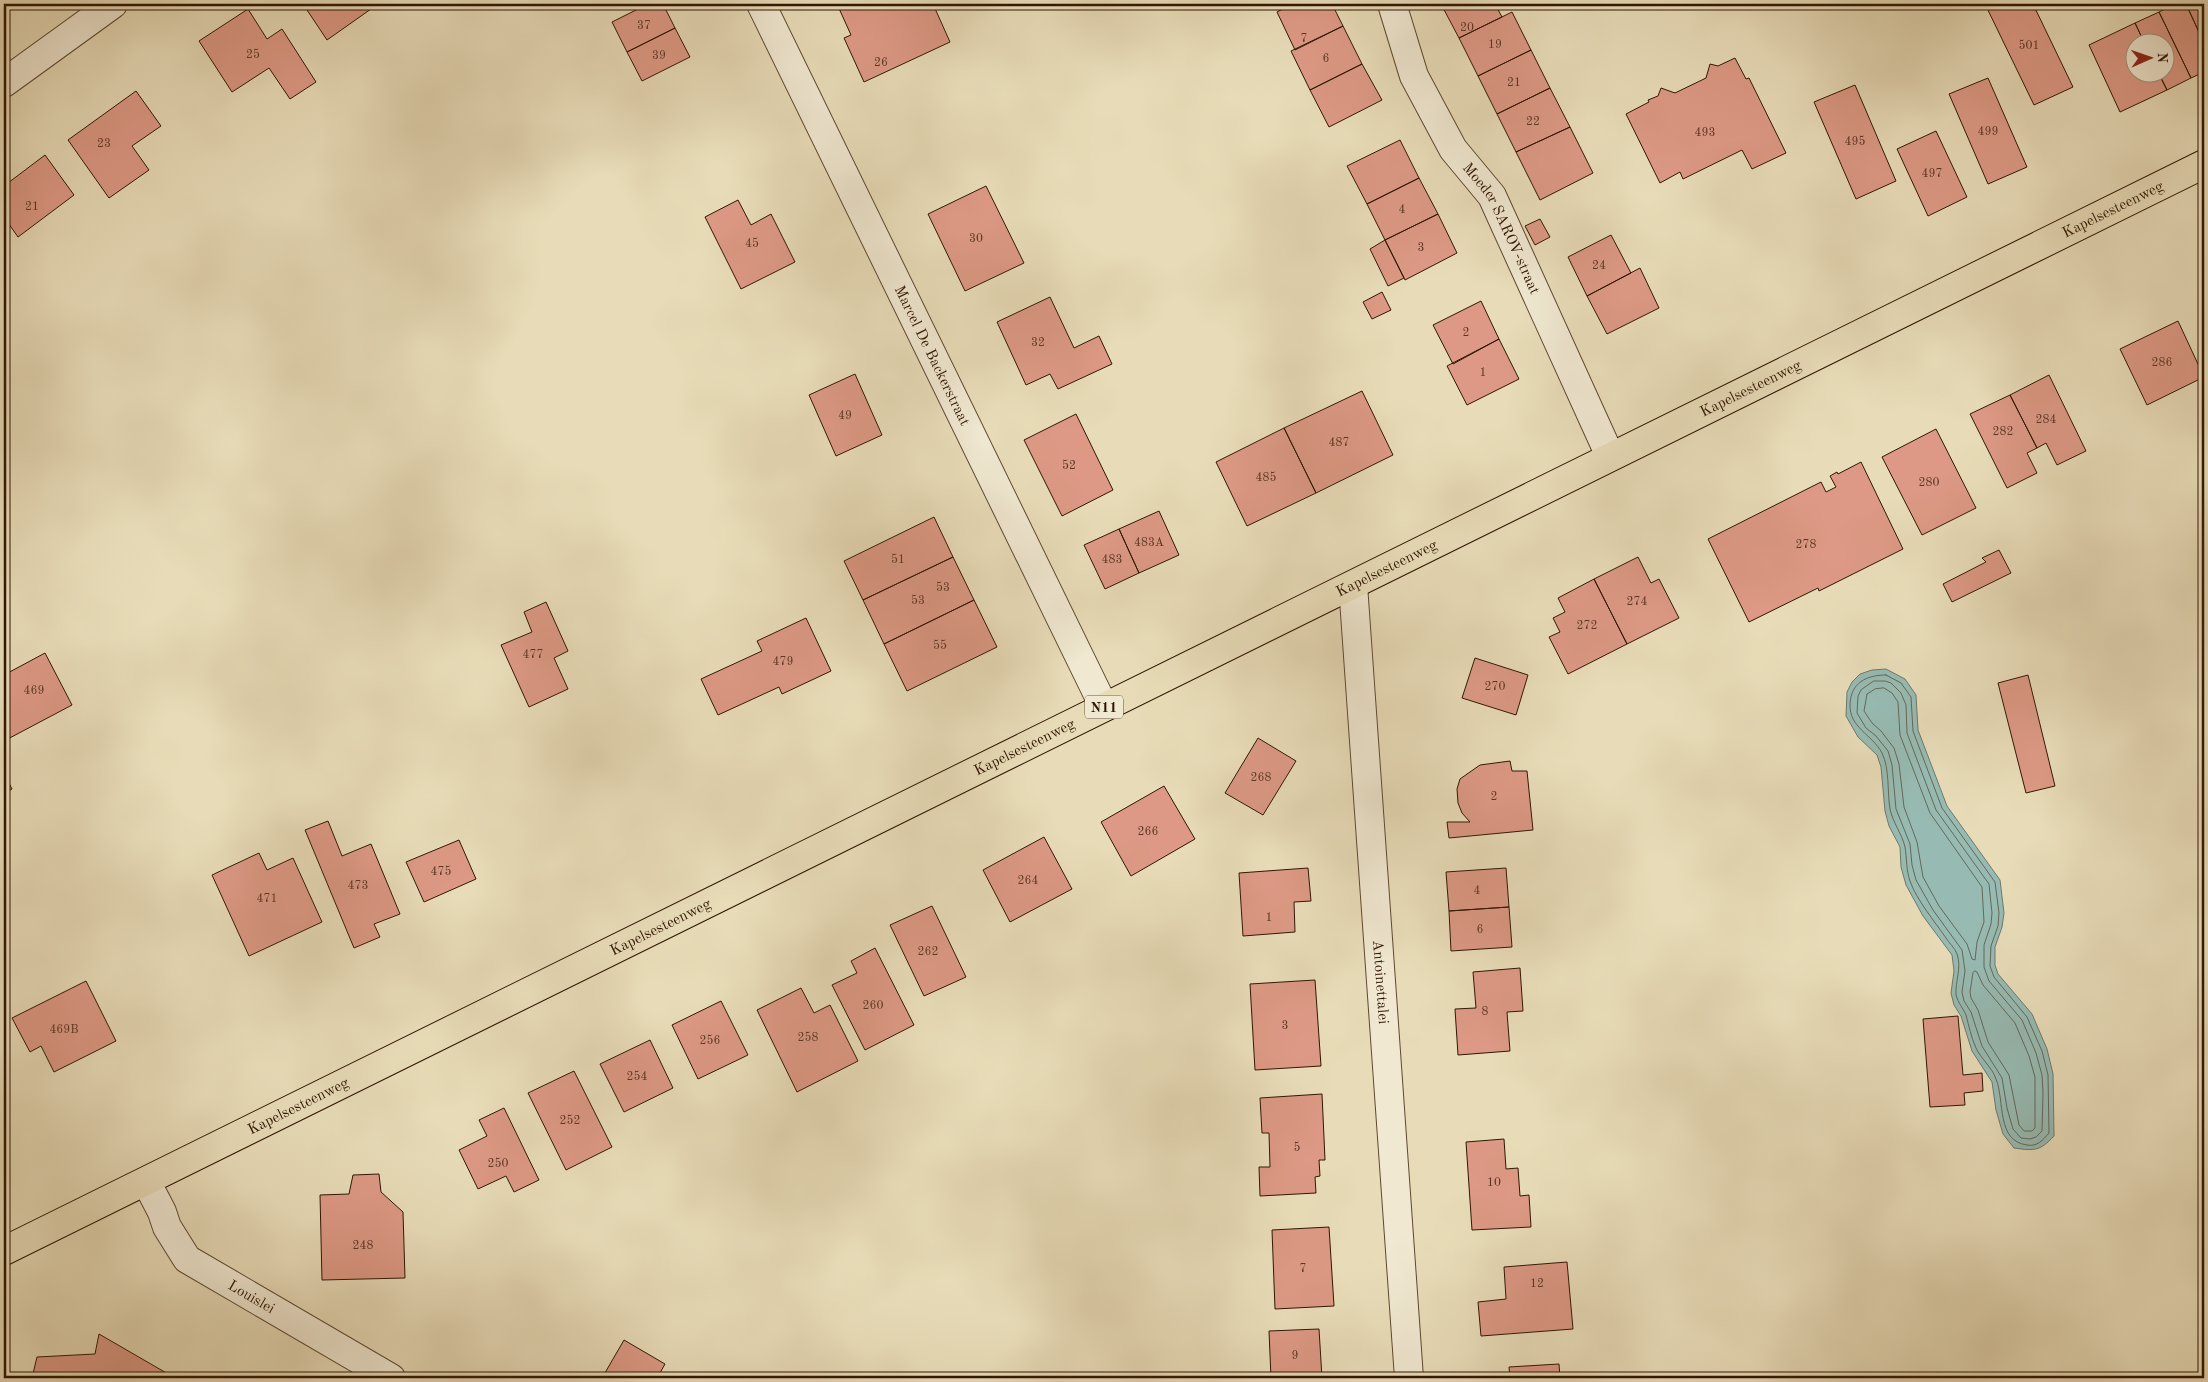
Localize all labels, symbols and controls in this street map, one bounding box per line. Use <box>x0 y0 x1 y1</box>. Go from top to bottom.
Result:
house number: 37 <box>637 20 651 32</box>
house number: 20 <box>1460 22 1474 34</box>
north arrow <box>2126 32 2176 82</box>
house number: 7 <box>1301 33 1307 45</box>
house number: 19 <box>1488 39 1502 51</box>
house number: 501 <box>2019 39 2039 52</box>
house number: 25 <box>246 48 260 61</box>
house number: 39 <box>652 50 666 62</box>
text: N <box>2155 52 2169 63</box>
house number: 6 <box>1323 53 1330 65</box>
house number: 26 <box>874 57 888 69</box>
house number: 21 <box>1507 77 1521 89</box>
house number: 22 <box>1526 116 1540 128</box>
house number: 499 <box>1978 126 1998 138</box>
house number: 493 <box>1695 127 1715 139</box>
house number: 495 <box>1845 135 1865 148</box>
house number: 23 <box>97 138 111 150</box>
street label: Moeder SAROV-straat <box>1459 161 1542 297</box>
house number: 497 <box>1922 168 1942 180</box>
street label: Kapelsesteenweg <box>2060 179 2166 242</box>
house number: 21 <box>25 201 39 213</box>
house number: 4 <box>1399 204 1406 216</box>
house number: 30 <box>969 233 983 245</box>
house number: 45 <box>745 237 759 250</box>
house number: 3 <box>1418 242 1424 254</box>
house number: 24 <box>1592 260 1606 272</box>
street label: Marcel De Backerstraat <box>891 284 972 429</box>
house number: 2 <box>1463 327 1469 339</box>
house number: 32 <box>1031 337 1045 349</box>
house number: 286 <box>2152 357 2172 369</box>
street label: Kapelsesteenweg <box>1698 358 1804 421</box>
house number: 1 <box>1480 367 1486 379</box>
house number: 49 <box>838 410 852 422</box>
house number: 284 <box>2036 414 2056 426</box>
house number: 282 <box>1993 426 2013 438</box>
house number: 487 <box>1329 437 1349 449</box>
house number: 52 <box>1062 459 1076 472</box>
house number: 485 <box>1256 471 1276 484</box>
house number: 280 <box>1919 477 1939 489</box>
house number: 483A <box>1134 537 1164 549</box>
street label: Kapelsesteenweg <box>1334 538 1440 600</box>
house number: 278 <box>1796 539 1816 551</box>
house number: 51 <box>891 553 905 566</box>
house number: 483 <box>1102 554 1122 566</box>
house number: 53 <box>936 581 950 594</box>
house number: 53 <box>911 594 925 607</box>
house number: 274 <box>1627 596 1647 608</box>
house number: 272 <box>1577 620 1597 632</box>
house number: 55 <box>933 639 947 652</box>
house number: 477 <box>523 649 543 661</box>
house number: 479 <box>773 656 793 668</box>
house number: 270 <box>1485 681 1505 693</box>
house number: 469 <box>24 685 44 697</box>
road number: N11 <box>1085 696 1123 719</box>
street label: Kapelsesteenweg <box>972 717 1078 779</box>
house number: 268 <box>1251 772 1271 784</box>
house number: 2 <box>1491 791 1497 803</box>
house number: 266 <box>1138 826 1158 838</box>
house number: 475 <box>431 865 451 878</box>
house number: 264 <box>1018 875 1038 887</box>
house number: 473 <box>348 880 368 892</box>
house number: 4 <box>1474 885 1481 897</box>
house number: 471 <box>257 893 277 905</box>
street label: Kapelsesteenweg <box>608 897 714 959</box>
house number: 1 <box>1266 912 1272 924</box>
house number: 6 <box>1477 924 1484 936</box>
street label: Antoinettalei <box>1369 940 1390 1025</box>
house number: 262 <box>918 946 938 958</box>
house number: 260 <box>863 1000 883 1012</box>
house number: 8 <box>1482 1006 1489 1018</box>
house number: 3 <box>1282 1020 1288 1032</box>
house number: 469B <box>49 1024 79 1036</box>
house number: 258 <box>798 1031 818 1044</box>
house number: 256 <box>700 1034 720 1047</box>
house number: 254 <box>627 1070 647 1083</box>
street label: Kapelsesteenweg <box>246 1076 352 1138</box>
house number: 252 <box>560 1114 580 1127</box>
house number: 5 <box>1294 1141 1301 1154</box>
house number: 250 <box>488 1157 508 1170</box>
house number: 10 <box>1487 1177 1501 1189</box>
house number: 248 <box>353 1240 373 1252</box>
house number: 7 <box>1300 1263 1306 1275</box>
house number: 12 <box>1530 1278 1544 1290</box>
street label: Louislei <box>225 1279 277 1317</box>
house number: 9 <box>1292 1350 1298 1362</box>

